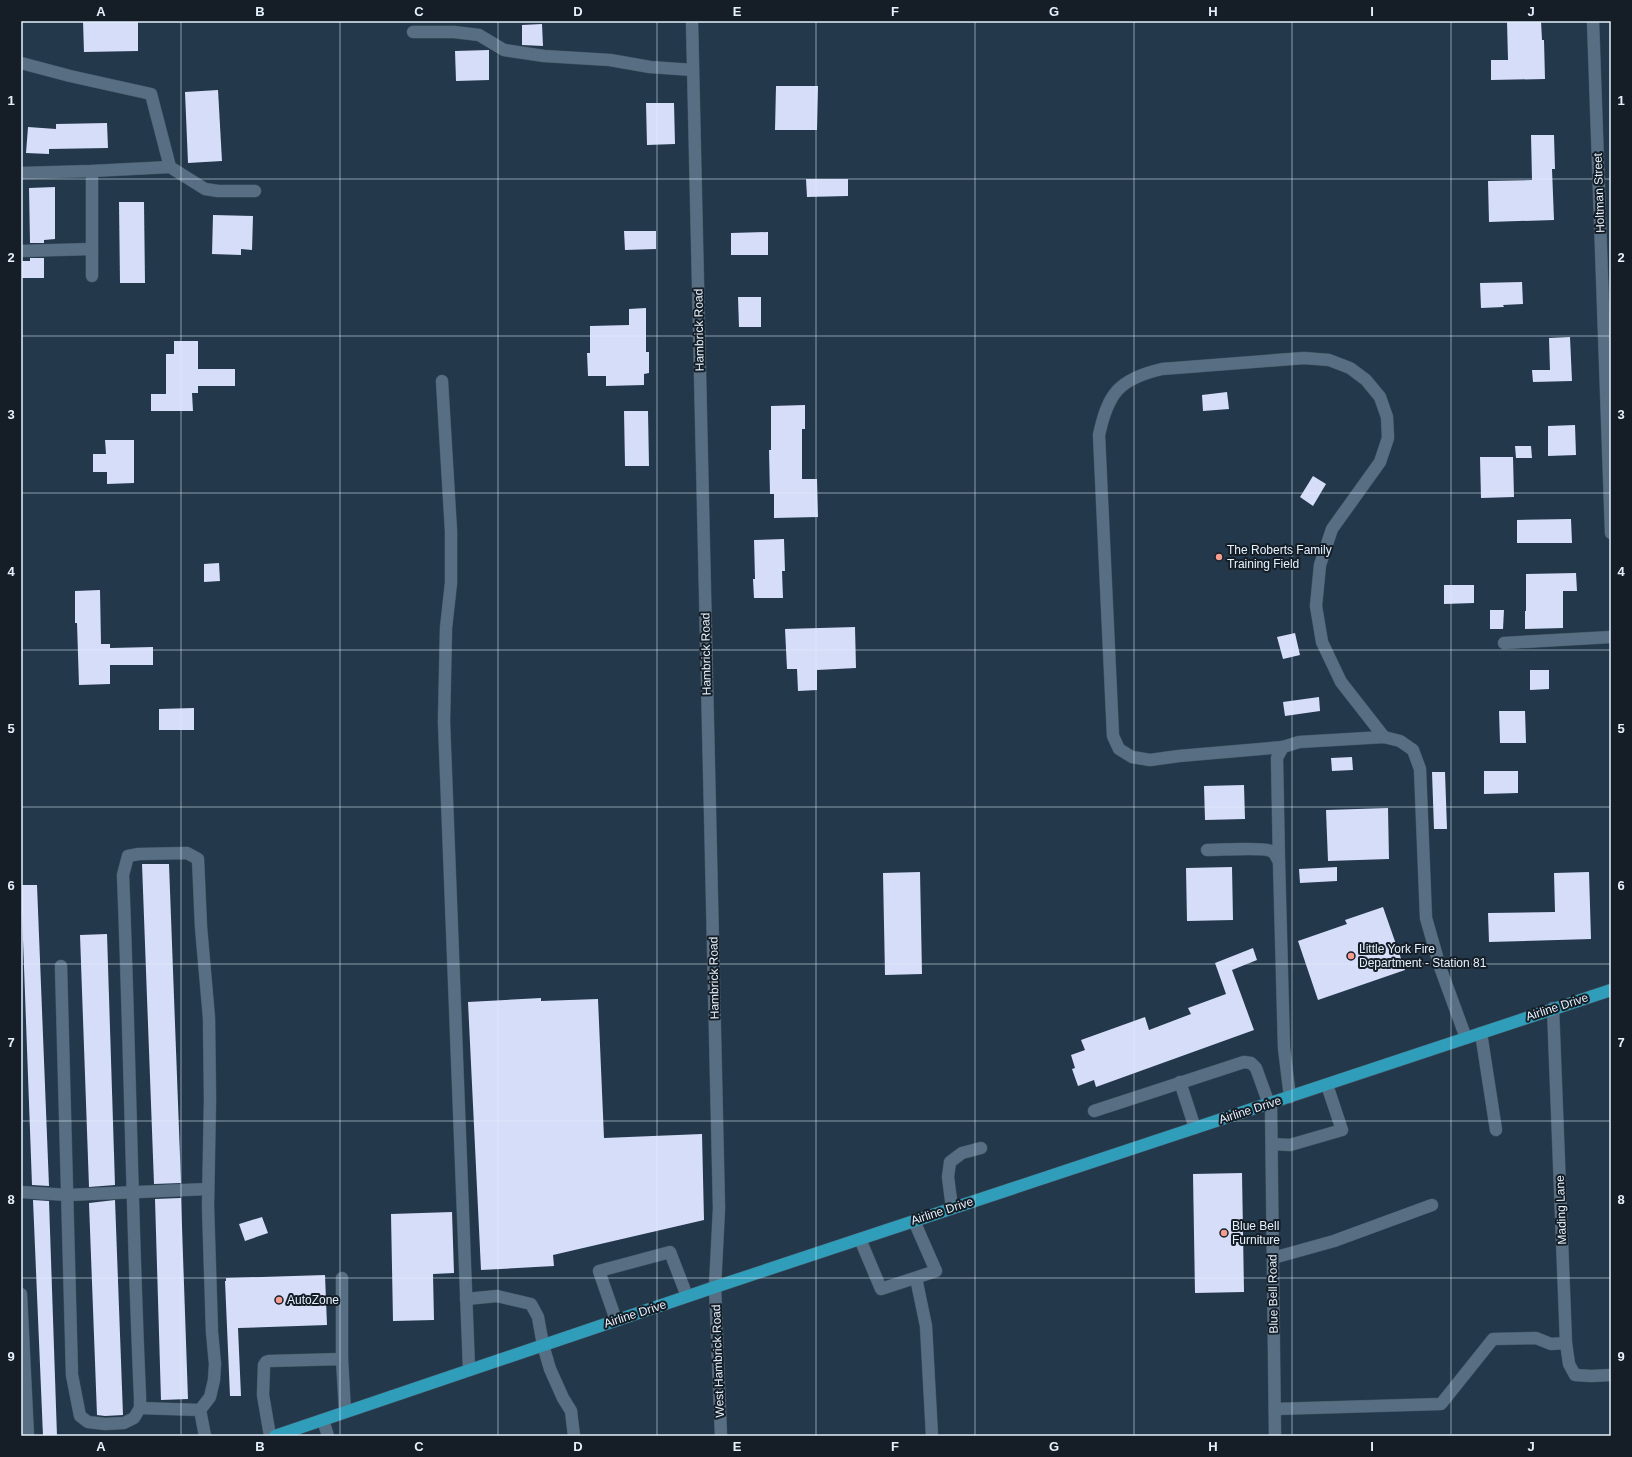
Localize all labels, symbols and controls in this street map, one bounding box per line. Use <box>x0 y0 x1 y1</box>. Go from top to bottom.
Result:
text: A <box>96 4 106 19</box>
text: B <box>255 4 265 19</box>
text: C <box>414 4 424 19</box>
text: D <box>573 4 583 19</box>
text: E <box>733 4 742 19</box>
text: F <box>891 4 899 19</box>
text: G <box>1049 4 1059 19</box>
text: H <box>1208 4 1218 19</box>
text: I <box>1370 4 1374 19</box>
text: J <box>1527 4 1535 19</box>
text: 1 <box>7 93 15 108</box>
text: 1 <box>1617 93 1625 108</box>
street label: Holtman Street <box>1591 152 1607 233</box>
text: 2 <box>7 250 15 265</box>
text: 2 <box>1617 250 1625 265</box>
street label: Hambrick Road <box>691 289 707 371</box>
text: 3 <box>7 407 15 422</box>
text: 3 <box>1617 407 1625 422</box>
place label: The Roberts Family Training Field <box>1227 543 1332 571</box>
marker: The Roberts Family Training Field <box>1214 552 1224 562</box>
text: 4 <box>7 564 15 579</box>
text: 4 <box>1617 564 1625 579</box>
street label: Hambrick Road <box>698 613 714 695</box>
text: 5 <box>7 721 15 736</box>
text: 5 <box>1617 721 1625 736</box>
text: 6 <box>7 878 15 893</box>
text: 6 <box>1617 878 1625 893</box>
street label: Hambrick Road <box>706 937 722 1019</box>
place label: Little York Fire Department - Station 81 <box>1359 942 1487 970</box>
marker: Little York Fire Department - Station 81 <box>1346 951 1356 961</box>
street label: Airline Drive <box>1524 990 1590 1024</box>
text: 7 <box>7 1035 15 1050</box>
text: 7 <box>1617 1035 1625 1050</box>
street label: Airline Drive <box>1217 1093 1283 1127</box>
street label: Mading Lane <box>1553 1175 1569 1245</box>
text: 8 <box>7 1192 15 1207</box>
text: 8 <box>1617 1192 1625 1207</box>
street label: Airline Drive <box>909 1194 975 1228</box>
place label: Blue Bell Furniture <box>1232 1219 1280 1247</box>
marker: Blue Bell Furniture <box>1219 1228 1229 1238</box>
street label: Blue Bell Road <box>1265 1254 1281 1334</box>
place label: AutoZone <box>287 1293 339 1307</box>
marker: AutoZone <box>274 1295 284 1305</box>
street label: Airline Drive <box>602 1297 668 1331</box>
street label: West Hambrick Road <box>709 1304 727 1418</box>
text: 9 <box>7 1349 15 1364</box>
text: 9 <box>1617 1349 1625 1364</box>
text: A <box>96 1439 106 1454</box>
text: B <box>255 1439 265 1454</box>
text: C <box>414 1439 424 1454</box>
text: D <box>573 1439 583 1454</box>
text: E <box>733 1439 742 1454</box>
text: F <box>891 1439 899 1454</box>
text: G <box>1049 1439 1059 1454</box>
text: H <box>1208 1439 1218 1454</box>
text: I <box>1370 1439 1374 1454</box>
text: J <box>1527 1439 1535 1454</box>

